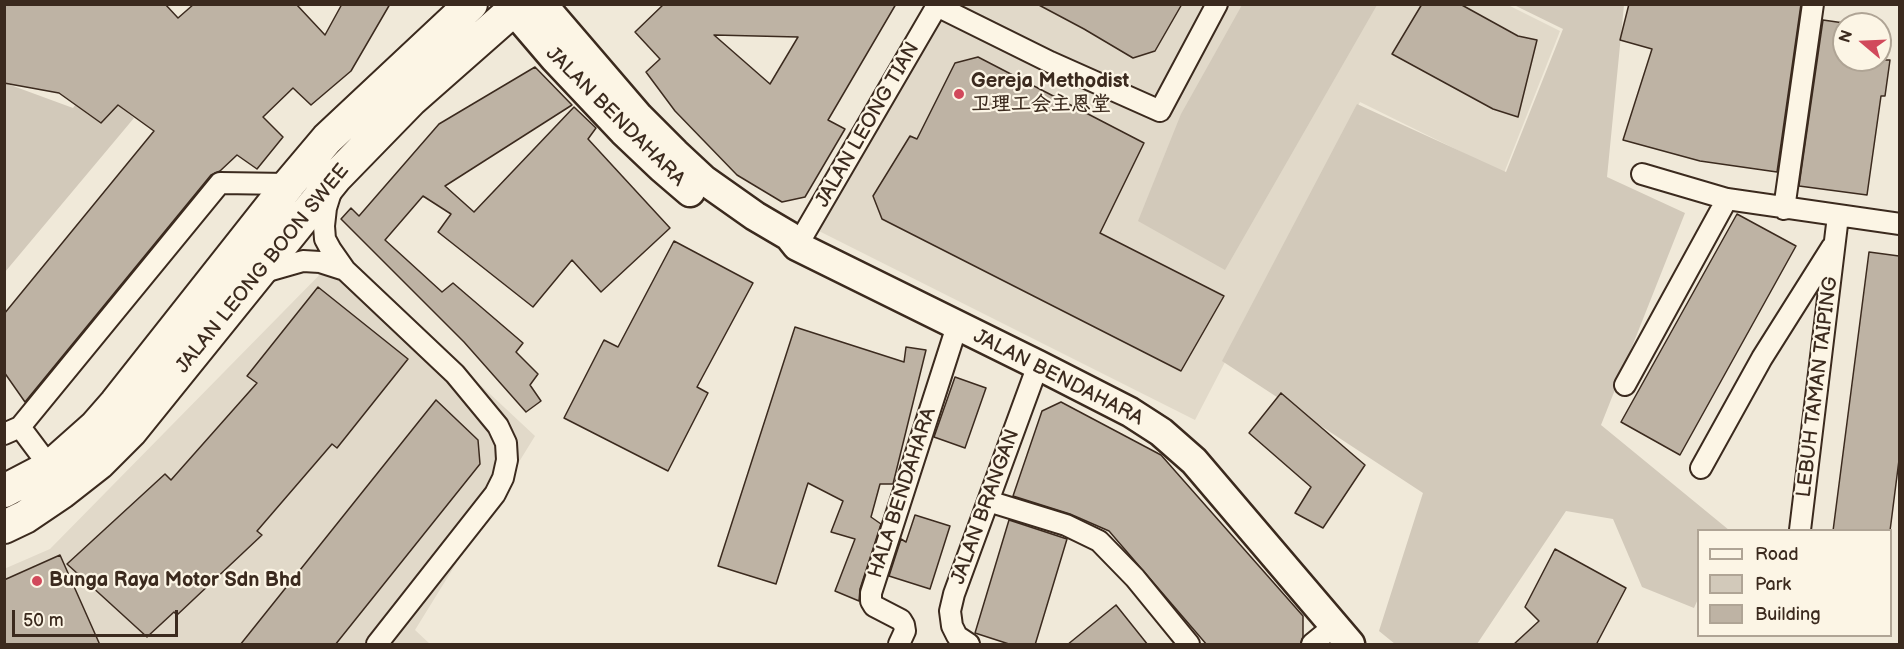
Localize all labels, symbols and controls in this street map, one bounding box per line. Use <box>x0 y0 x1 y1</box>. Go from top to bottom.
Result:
north arrow <box>1832 12 1892 72</box>
text: N <box>1835 28 1857 45</box>
street label: JALAN LEONG TIAN <box>811 38 925 212</box>
street label: JALAN BENDAHARA <box>540 42 690 192</box>
place label: Gereja Methodist 卫理工会主恩堂 <box>971 70 1129 117</box>
marker: Gereja Methodist 卫理工会主恩堂 <box>952 87 966 101</box>
street label: JALAN LEONG BOON SWEE <box>171 160 355 378</box>
street label: LEBUH TAMAN TAIPING <box>1793 275 1843 499</box>
street label: JALAN BENDAHARA <box>969 325 1147 431</box>
street label: HALA BENDAHARA <box>864 405 942 581</box>
street label: JALAN BRANGAN <box>947 426 1025 588</box>
legend <box>1697 529 1892 637</box>
text: Road <box>1755 544 1799 565</box>
place label: Bunga Raya Motor Sdn Bhd <box>49 569 302 593</box>
marker: Bunga Raya Motor Sdn Bhd <box>30 574 44 588</box>
text: Park <box>1755 574 1791 595</box>
scale bar <box>15 598 182 636</box>
text: Building <box>1755 604 1821 625</box>
text: 50 m <box>23 610 64 631</box>

